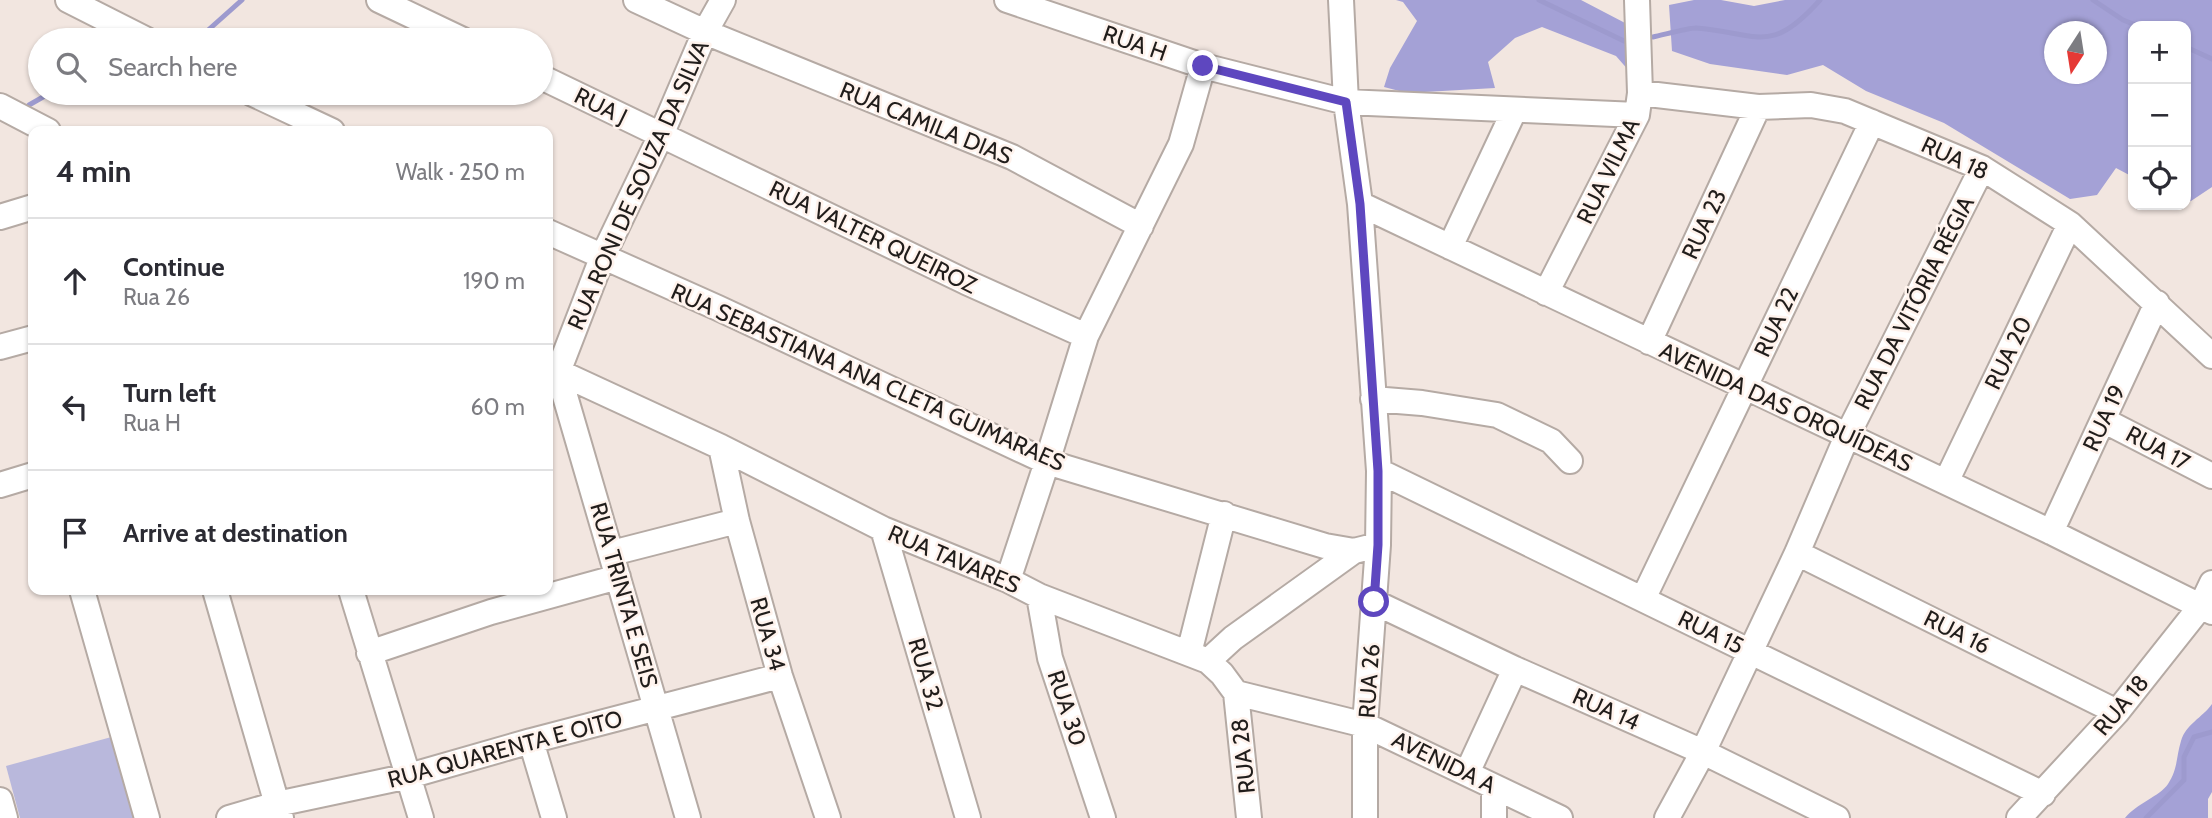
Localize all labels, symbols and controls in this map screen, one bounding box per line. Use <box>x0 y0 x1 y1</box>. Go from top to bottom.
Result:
street label: RUA H <box>1099 19 1171 67</box>
north arrow <box>2044 21 2107 84</box>
map controls <box>2128 21 2191 210</box>
button: + <box>2128 21 2191 84</box>
search box <box>28 28 553 105</box>
street label: RUA RONI DE SOUZA DA SILVA <box>561 36 715 334</box>
icon: search <box>52 48 90 86</box>
route end <box>1187 50 1218 81</box>
text: Search here <box>108 51 237 83</box>
street label: RUA CAMILA DIAS <box>836 76 1016 170</box>
street label: RUA J <box>570 81 632 131</box>
button: − <box>2128 84 2191 147</box>
street label: RUA VILMA <box>1570 114 1646 228</box>
street label: RUA 18 <box>1917 130 1993 186</box>
button: locate <box>2128 147 2191 210</box>
text: 4 min <box>56 153 131 190</box>
text: Walk · 250 m <box>396 158 525 186</box>
street label: RUA VALTER QUEIROZ <box>765 175 982 300</box>
street label: RUA 23 <box>1676 185 1732 263</box>
street label: RUA DA VITÓRIA RÉGIA <box>1847 191 1980 414</box>
text: Continue <box>123 251 225 283</box>
icon: ahead <box>56 262 94 300</box>
text: 190 m <box>463 267 525 295</box>
street label: RUA SEBASTIANA ANA CLETA GUIMARAES <box>667 277 1069 477</box>
text: Rua 26 <box>123 283 190 311</box>
street label: RUA 22 <box>1748 283 1804 361</box>
street label: RUA 20 <box>1978 312 2038 394</box>
street label: AVENIDA DAS ORQUÍDEAS <box>1655 335 1917 478</box>
text: Turn left <box>123 377 216 409</box>
street label: RUA 19 <box>2077 380 2131 456</box>
icon: left <box>56 388 94 426</box>
text: 60 m <box>471 393 525 421</box>
text: Rua H <box>123 409 181 437</box>
street label: RUA 17 <box>2121 420 2195 477</box>
street label: RUA TRINTA E SEIS <box>584 499 664 691</box>
icon: arrive <box>56 514 94 552</box>
text: Arrive at destination <box>123 517 348 549</box>
street label: RUA TAVARES <box>884 519 1024 599</box>
route start <box>1358 586 1389 617</box>
street label: RUA 34 <box>744 594 792 674</box>
street label: RUA 15 <box>1674 604 1748 660</box>
street label: RUA 16 <box>1919 604 1995 660</box>
street label: RUA 32 <box>902 635 950 713</box>
street label: RUA 26 <box>1352 643 1386 719</box>
street label: RUA 30 <box>1042 667 1092 749</box>
street label: RUA 18 <box>2087 669 2155 741</box>
street label: RUA 14 <box>1568 682 1644 736</box>
street label: RUA QUARENTA E OITO <box>385 704 625 794</box>
street label: RUA 28 <box>1225 717 1261 795</box>
street label: AVENIDA A <box>1388 725 1500 799</box>

